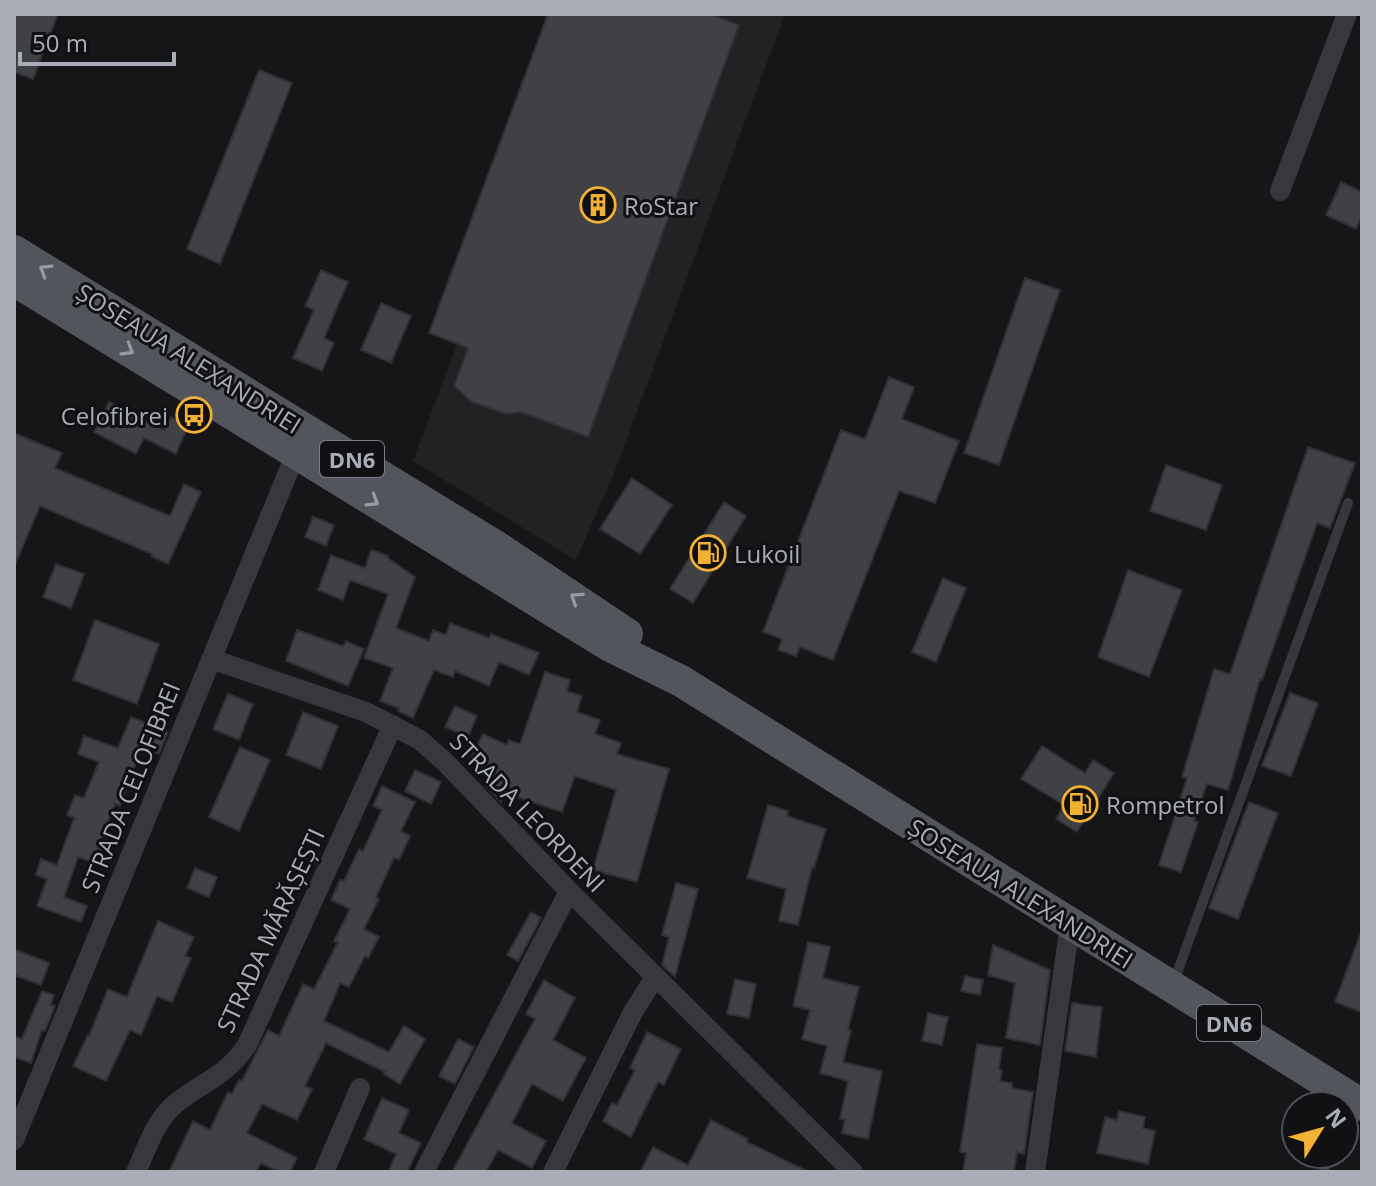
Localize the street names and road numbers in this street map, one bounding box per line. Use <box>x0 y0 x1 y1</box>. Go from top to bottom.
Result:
street label: ȘOSEAUA ALEXANDRIEI <box>70 275 308 441</box>
road number: DN6 <box>320 441 384 477</box>
street label: STRADA CELOFIBREI <box>73 677 187 897</box>
street label: STRADA LEORDENI <box>443 725 613 899</box>
street label: ȘOSEAUA ALEXANDRIEI <box>902 810 1140 976</box>
street label: STRADA MĂRĂȘEȘTI <box>208 823 332 1037</box>
road number: DN6 <box>1197 1005 1261 1041</box>

